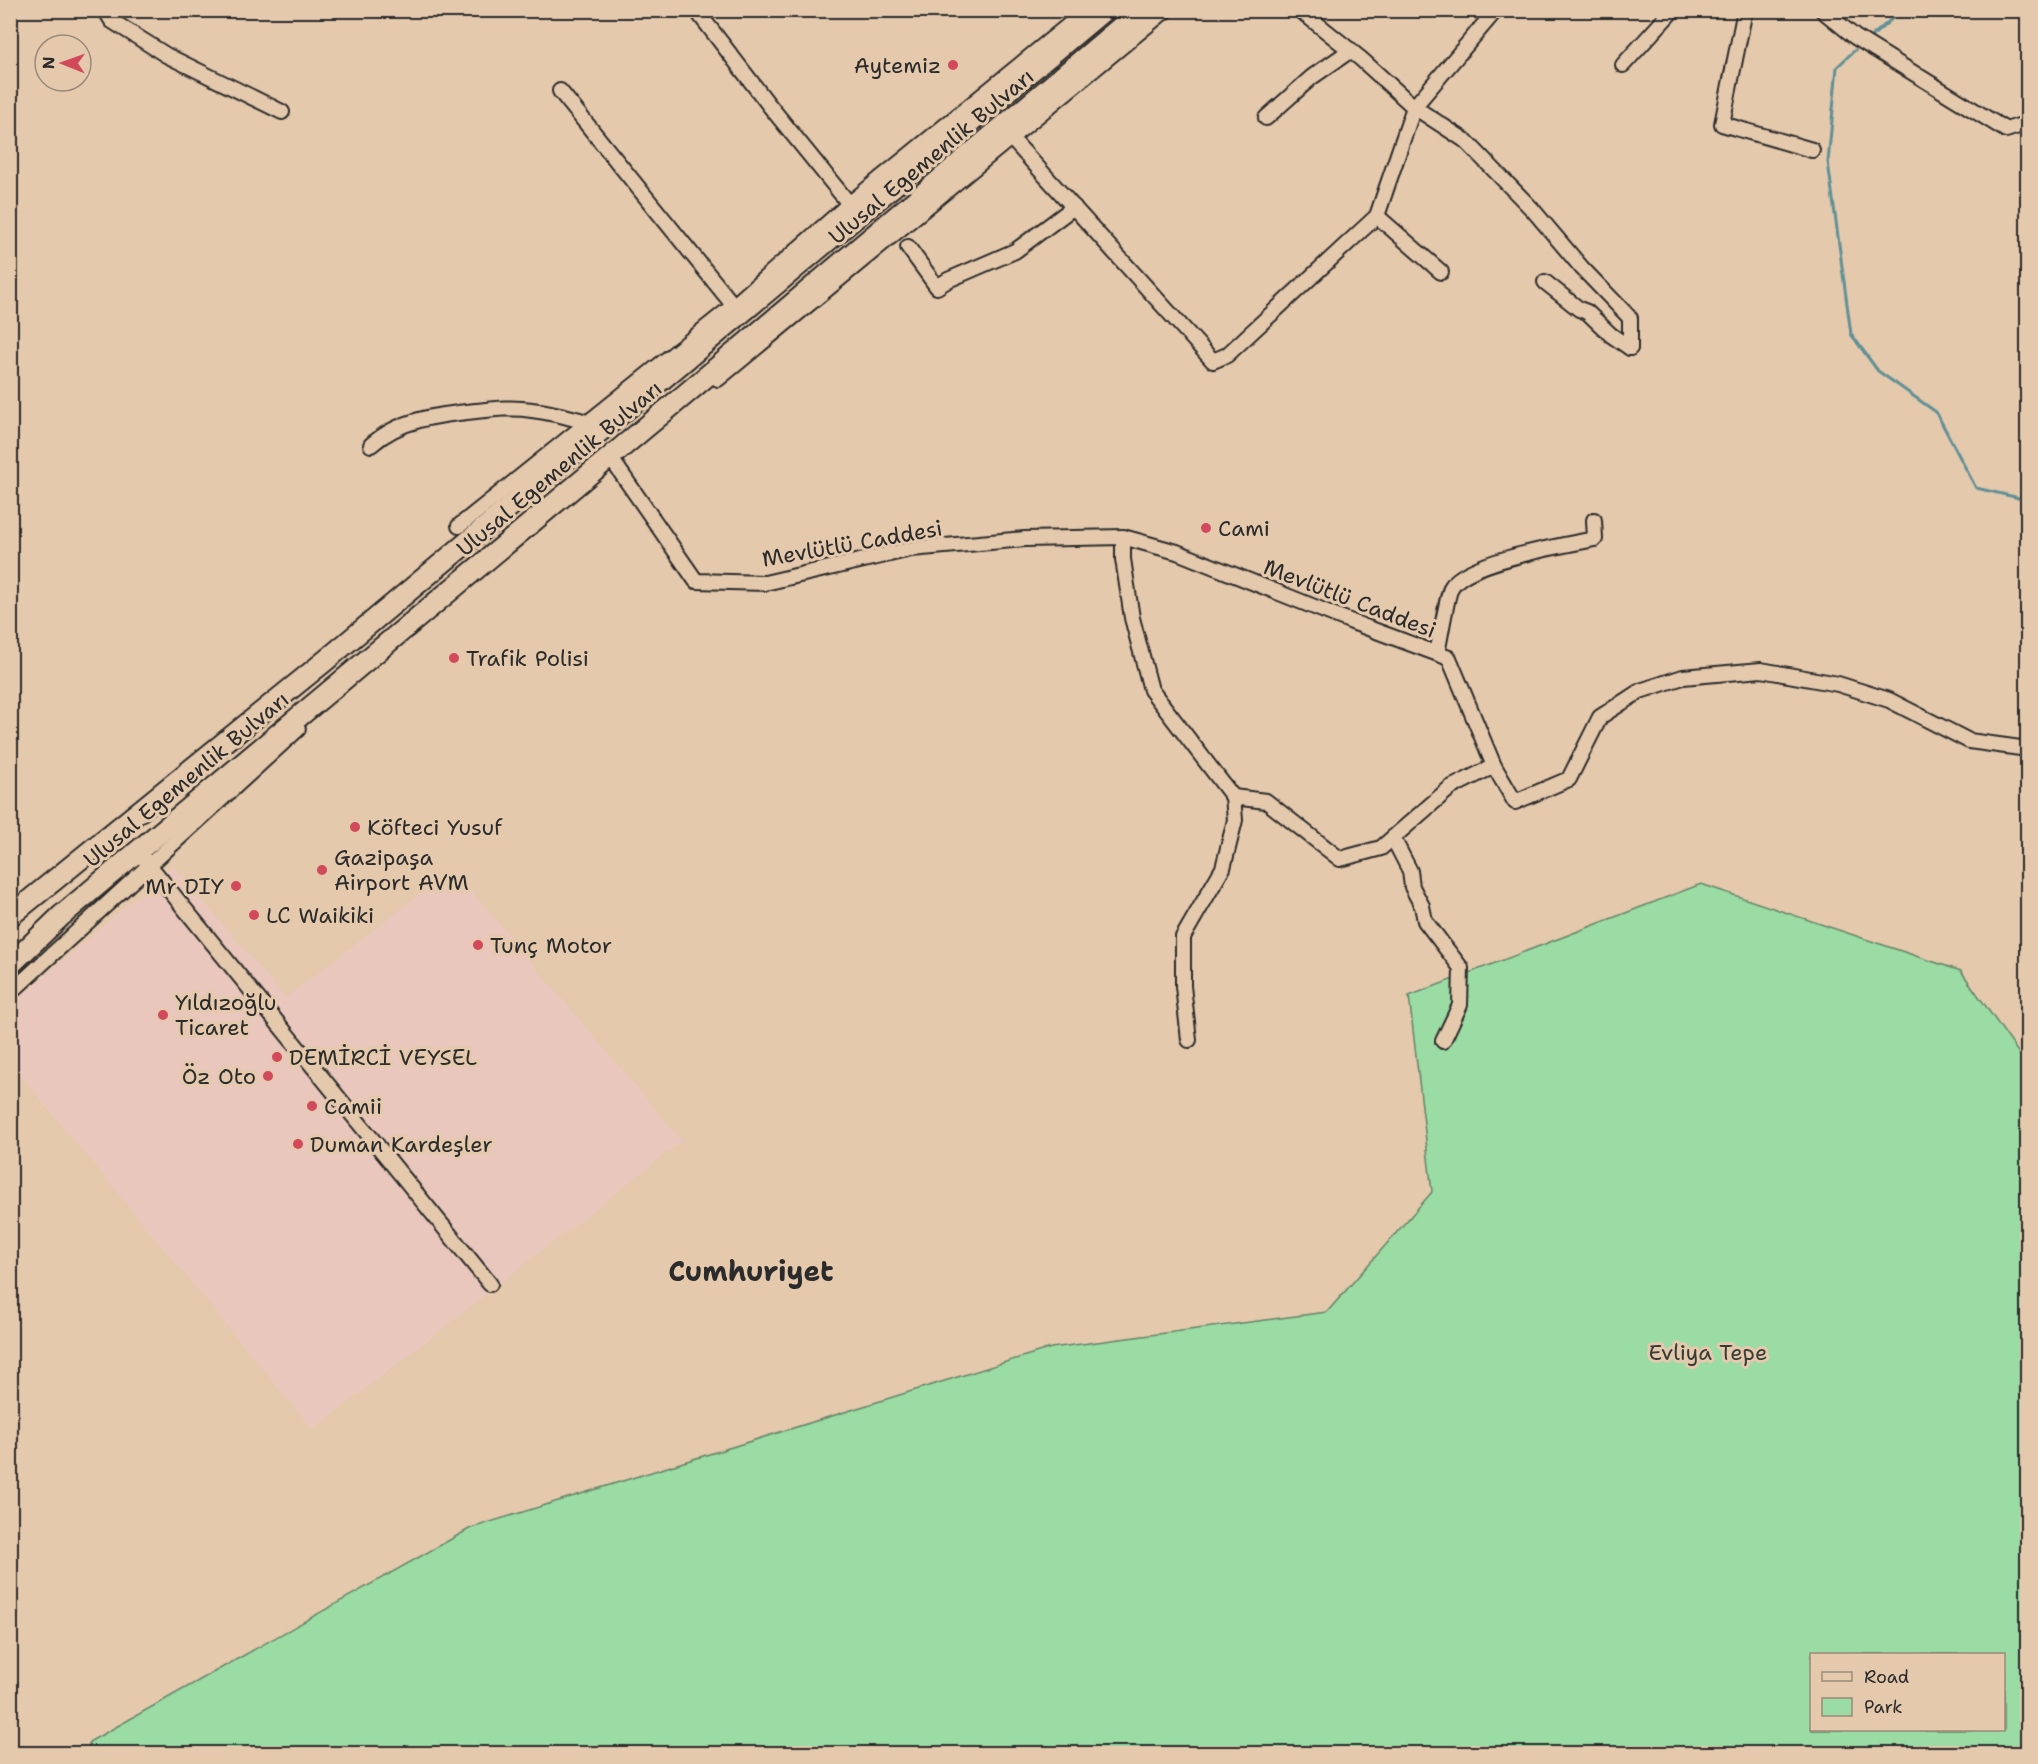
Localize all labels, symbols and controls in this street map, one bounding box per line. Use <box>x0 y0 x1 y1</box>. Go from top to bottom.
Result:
north arrow <box>33 33 93 93</box>
place label: Aytemiz <box>854 51 941 80</box>
text: N <box>38 56 59 69</box>
marker: Aytemiz <box>946 58 960 72</box>
street label: Ulusal Egemenlik Bulvarı <box>823 62 1040 251</box>
street label: Ulusal Egemenlik Bulvarı <box>451 374 668 563</box>
street label: Mevlütlü Caddesi <box>760 513 944 574</box>
place label: Cami <box>1218 514 1270 543</box>
marker: Cami <box>1199 521 1213 535</box>
street label: Mevlütlü Caddesi <box>1259 552 1440 645</box>
place label: Trafik Polisi <box>466 644 589 673</box>
marker: Trafik Polisi <box>447 651 461 665</box>
street label: Ulusal Egemenlik Bulvarı <box>78 685 295 874</box>
place label: Köfteci Yusuf <box>367 813 503 842</box>
marker: Köfteci Yusuf <box>348 820 362 834</box>
place label: Gazipaşa Airport AVM <box>334 843 469 897</box>
marker: Gazipaşa Airport AVM <box>315 863 329 877</box>
place label: Mr DIY <box>145 872 224 901</box>
marker: Mr DIY <box>229 879 243 893</box>
place label: LC Waikiki <box>266 901 374 930</box>
marker: LC Waikiki <box>247 908 261 922</box>
place label: Tunç Motor <box>490 931 612 960</box>
marker: Tunç Motor <box>471 938 485 952</box>
place label: Yıldızoğlu Ticaret <box>175 988 276 1042</box>
marker: Yıldızoğlu Ticaret <box>156 1008 170 1022</box>
place label: DEMİRCİ VEYSEL <box>289 1043 477 1072</box>
marker: DEMİRCİ VEYSEL <box>270 1050 284 1064</box>
place label: Öz Oto <box>182 1062 256 1091</box>
marker: Öz Oto <box>261 1069 275 1083</box>
place label: Camii <box>324 1092 382 1121</box>
marker: Camii <box>305 1099 319 1113</box>
place label: Duman Kardeşler <box>310 1130 493 1159</box>
marker: Duman Kardeşler <box>291 1137 305 1151</box>
district label: Cumhuriyet <box>668 1252 834 1290</box>
park label: Evliya Tepe <box>1649 1338 1767 1367</box>
legend <box>1810 1653 2005 1731</box>
text: Road <box>1864 1665 1909 1689</box>
text: Park <box>1864 1695 1903 1719</box>

